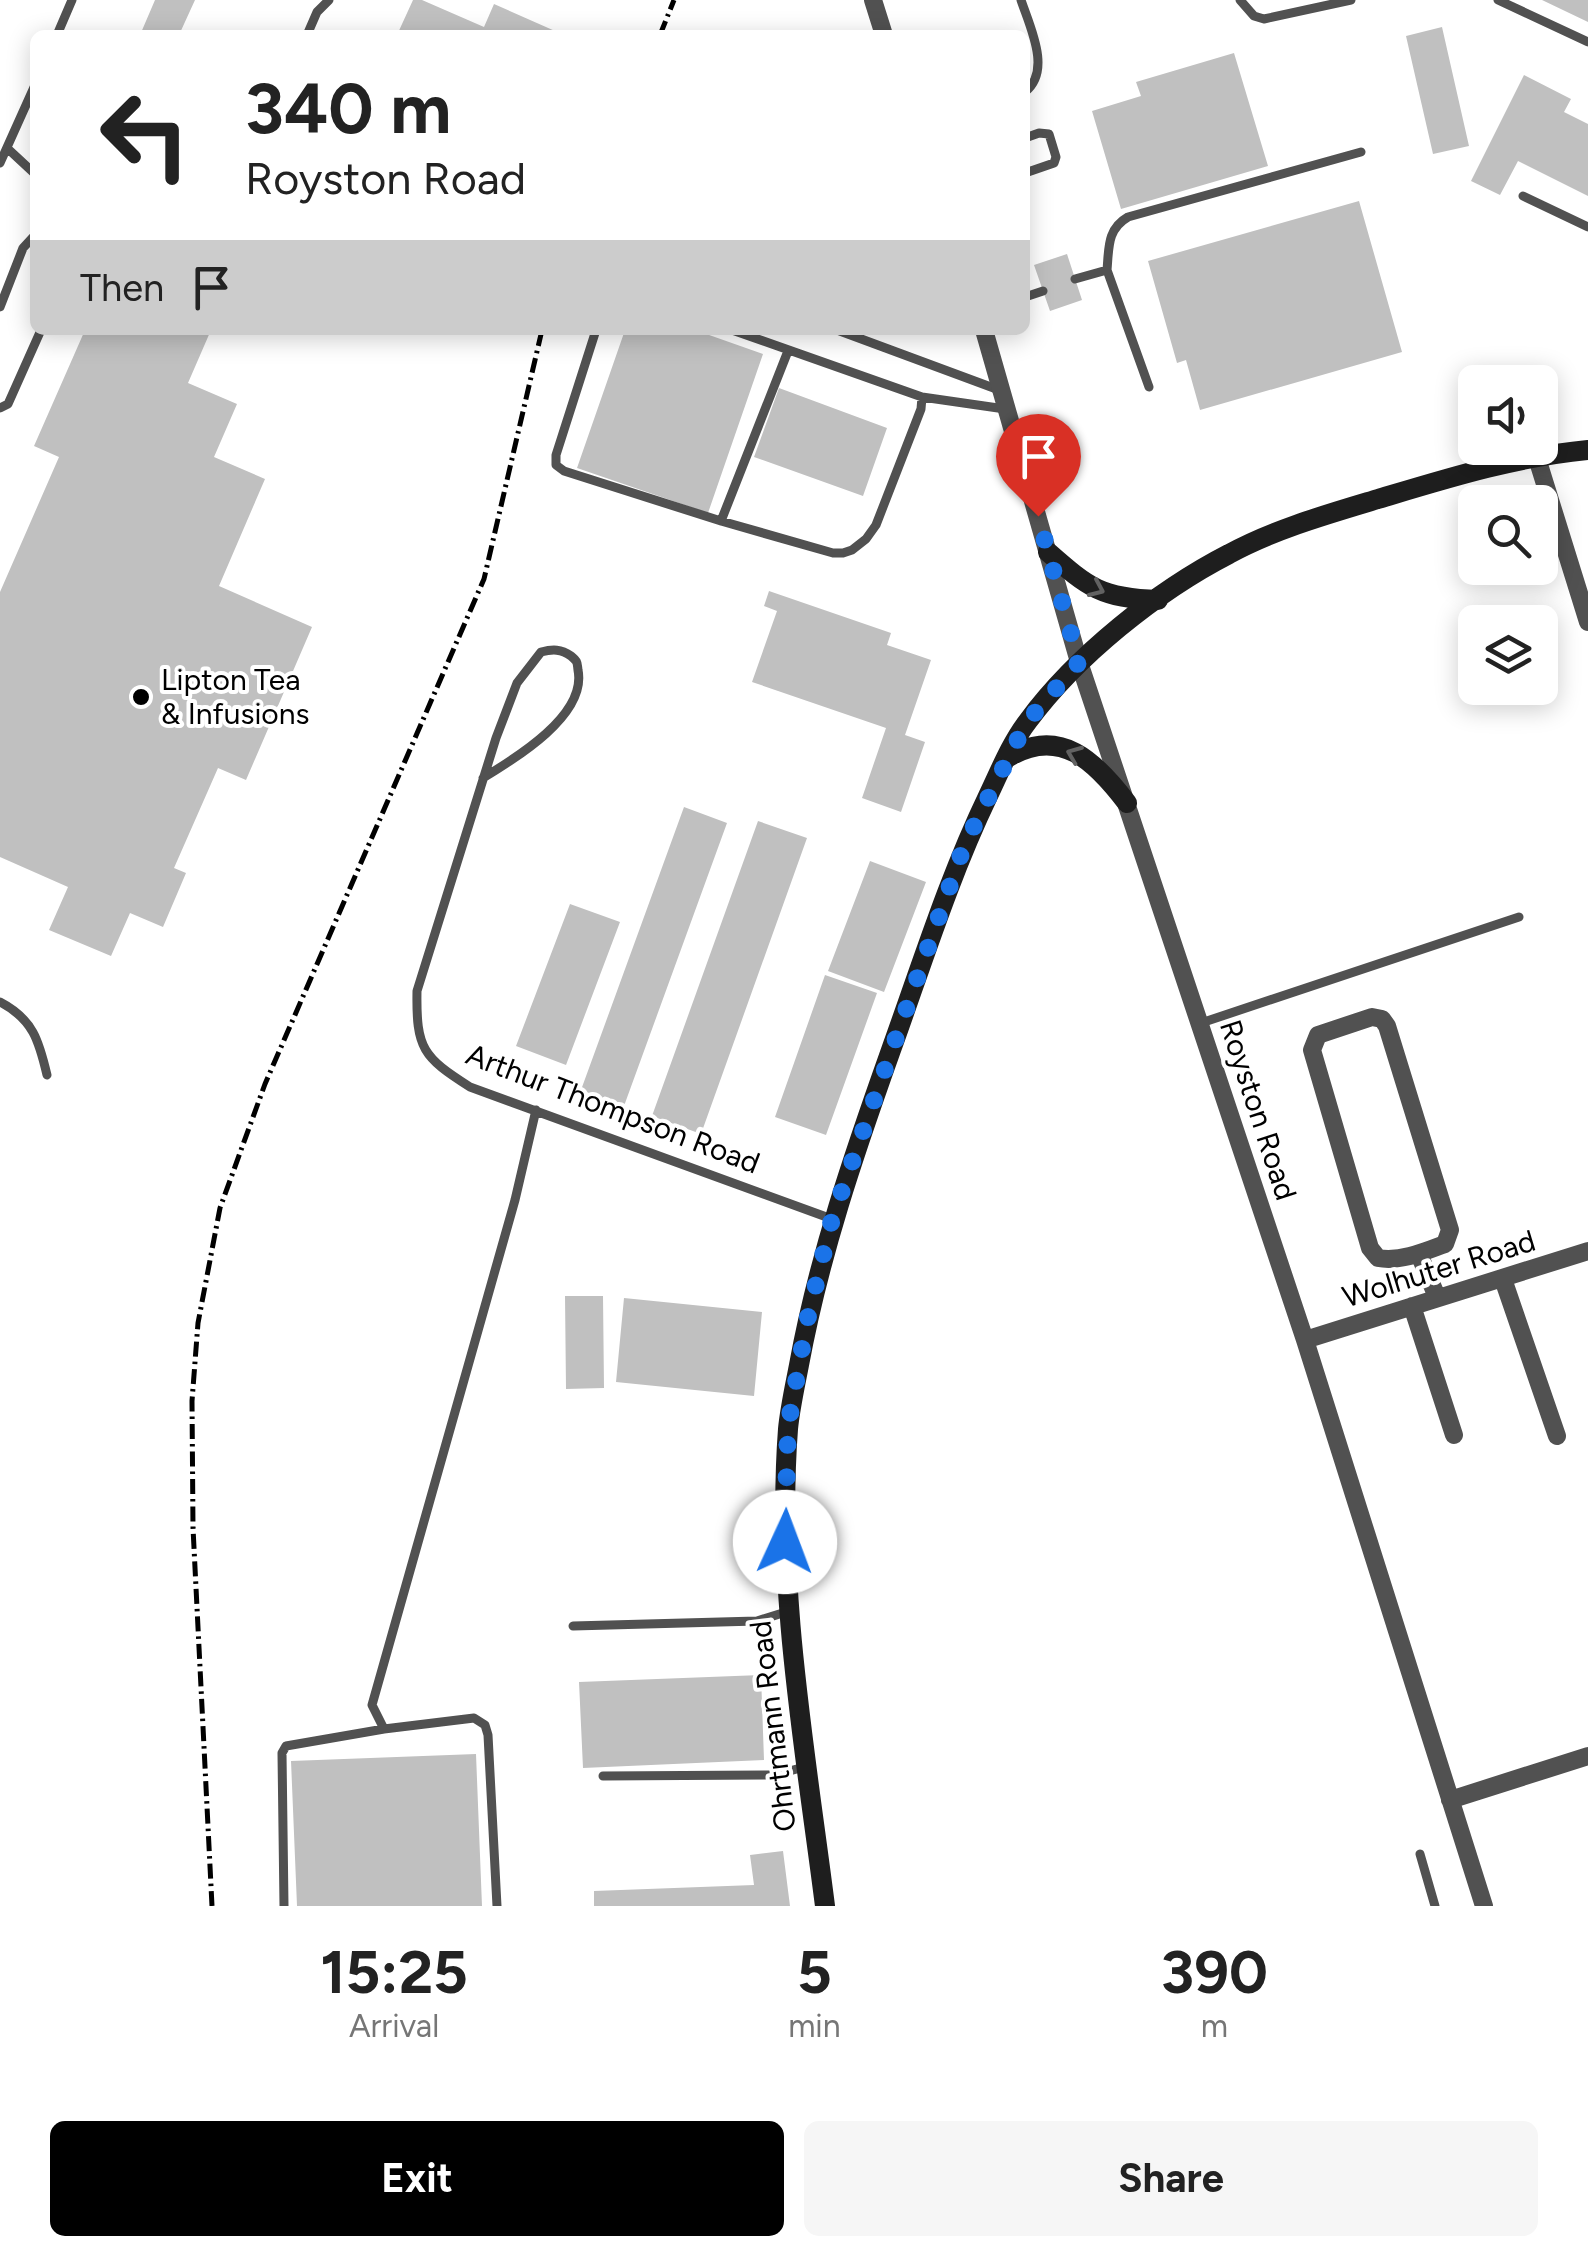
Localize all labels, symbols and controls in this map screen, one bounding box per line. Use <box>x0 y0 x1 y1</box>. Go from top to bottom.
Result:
text: 340 m <box>245 66 451 151</box>
icon: left <box>80 70 210 200</box>
text: Royston Road <box>245 151 526 205</box>
icon: arrive <box>184 260 239 315</box>
text: Then <box>80 265 164 311</box>
map controls <box>1458 365 1558 705</box>
button: sound <box>1458 365 1558 465</box>
pin <box>996 414 1081 517</box>
icon: arrive <box>1011 429 1066 484</box>
button: search <box>1458 485 1558 585</box>
one-way arrow <box>1087 577 1105 597</box>
button: layers <box>1458 605 1558 705</box>
place label: Lipton Tea & Infusions <box>161 661 309 732</box>
marker: Lipton Tea & Infusions <box>130 686 152 708</box>
one-way arrow <box>1066 745 1084 765</box>
street label: Royston Road <box>1212 1015 1305 1205</box>
street label: Arthur Thompson Road <box>461 1035 765 1182</box>
street label: Wolhuter Road <box>1338 1222 1540 1315</box>
position arrow <box>733 1490 837 1594</box>
street label: Ohrtmann Road <box>741 1618 804 1834</box>
text: 15:25 <box>320 1936 468 2008</box>
text: 5 <box>797 1936 832 2008</box>
text: 390 <box>1161 1936 1268 2008</box>
text: Arrival <box>349 2007 439 2045</box>
text: min <box>788 2007 841 2045</box>
text: m <box>1201 2007 1228 2045</box>
button: Exit <box>50 2121 784 2236</box>
button: Share <box>804 2121 1538 2236</box>

